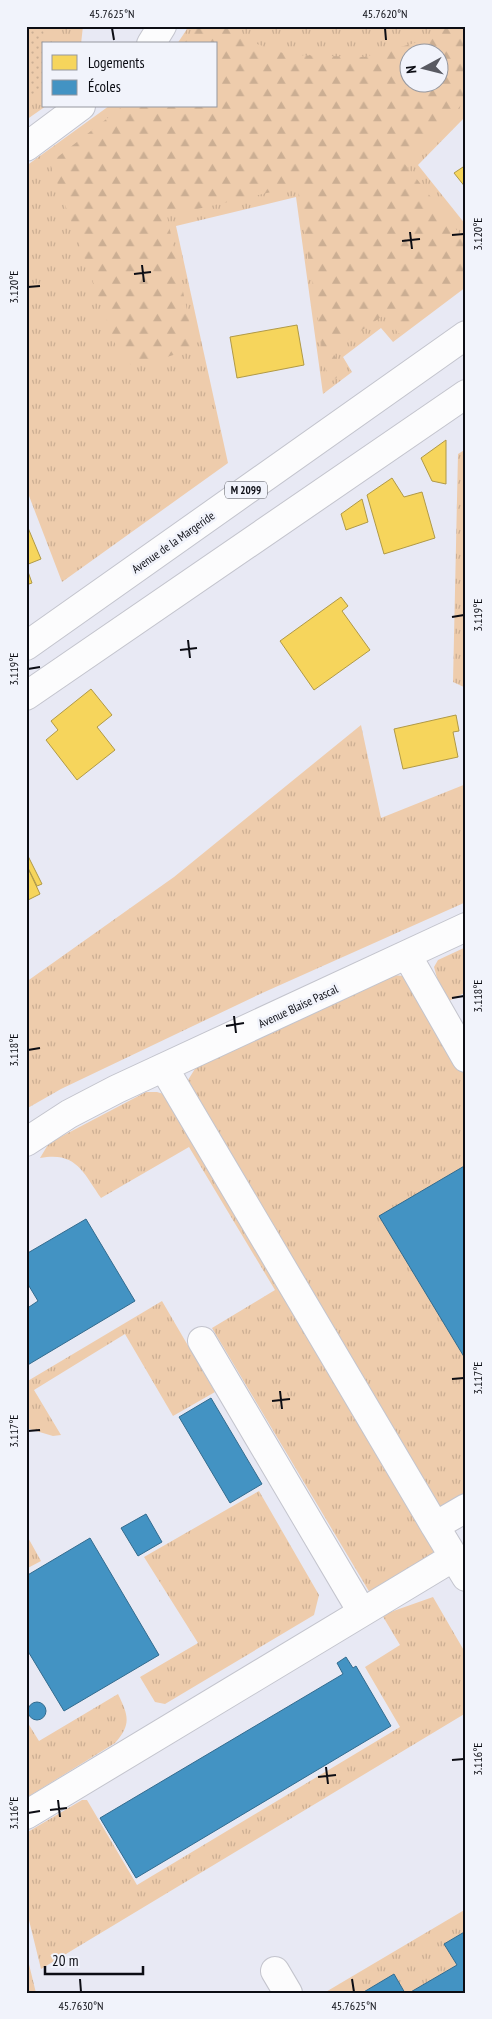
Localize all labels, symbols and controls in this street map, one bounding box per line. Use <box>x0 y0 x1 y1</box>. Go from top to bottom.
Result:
text: 45.7625°N <box>89 6 135 21</box>
text: 45.7620°N <box>362 6 408 21</box>
legend <box>42 42 218 108</box>
north arrow <box>400 42 450 92</box>
text: Logements <box>88 53 144 72</box>
text: N <box>402 65 420 74</box>
text: Écoles <box>88 77 121 96</box>
text: 3.120°E <box>470 218 485 251</box>
text: 3.120°E <box>6 271 21 304</box>
road number: M 2099 <box>225 482 267 498</box>
street label: Avenue de la Margeride <box>129 508 217 576</box>
text: 3.119°E <box>470 599 485 632</box>
text: 3.119°E <box>6 653 21 686</box>
text: 3.118°E <box>470 980 485 1013</box>
street label: Avenue Blaise Pascal <box>256 981 340 1031</box>
text: 3.118°E <box>6 1034 21 1067</box>
text: 3.117°E <box>470 1362 485 1395</box>
text: 3.117°E <box>6 1415 21 1448</box>
text: 3.116°E <box>470 1743 485 1776</box>
text: 3.116°E <box>6 1797 21 1830</box>
scale bar <box>45 1944 142 1976</box>
text: 20 m <box>52 1951 78 1970</box>
text: 45.7630°N <box>58 1998 104 2013</box>
text: 45.7625°N <box>331 1998 377 2013</box>

